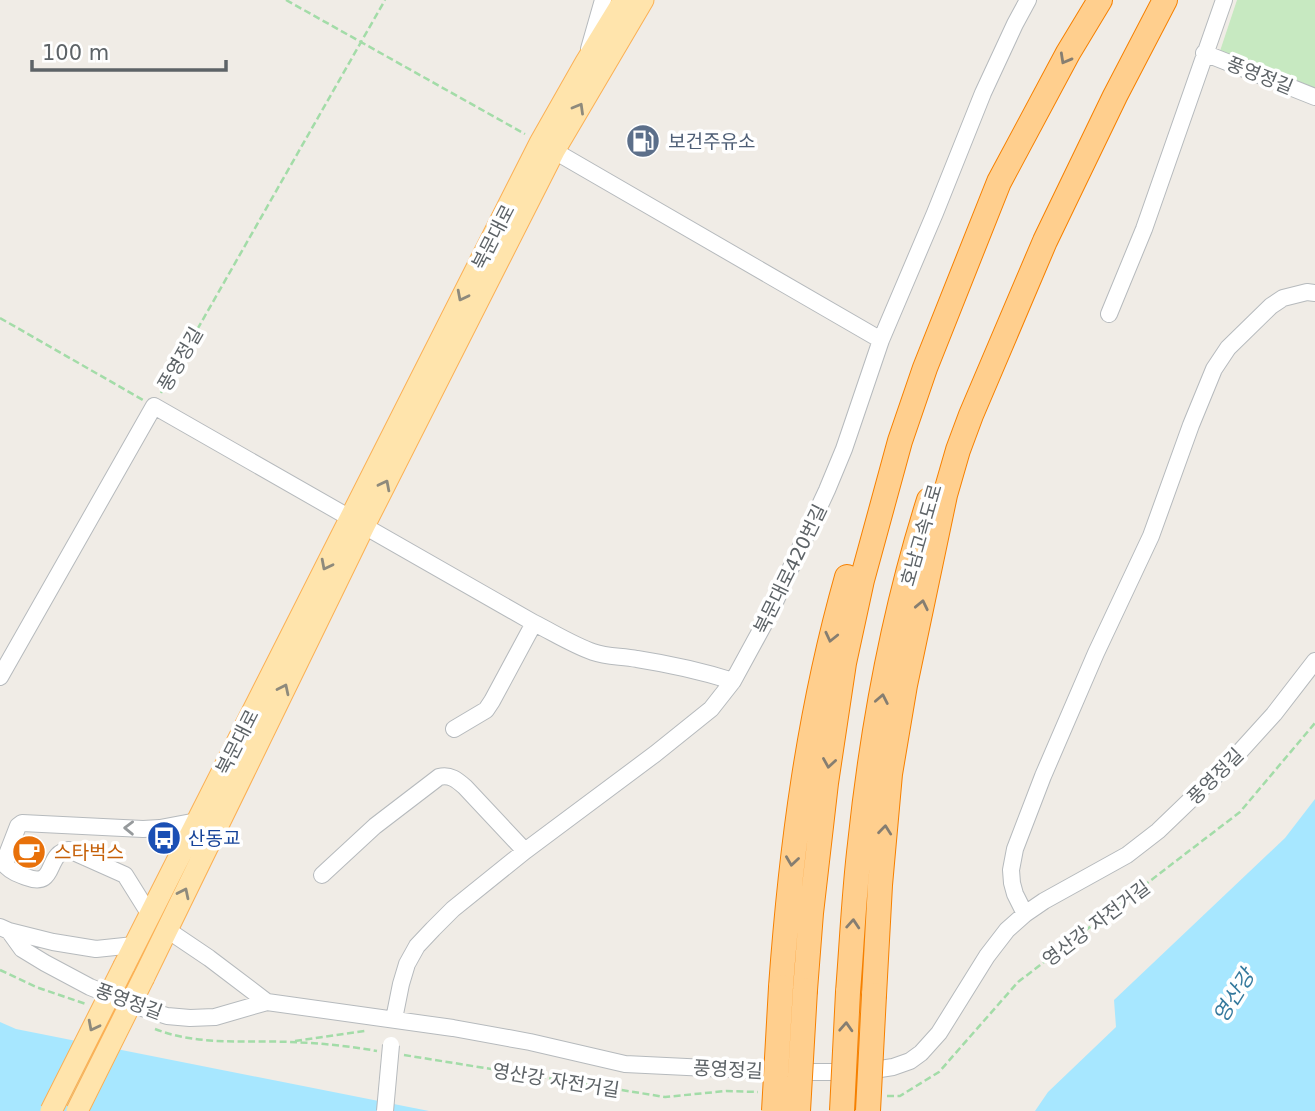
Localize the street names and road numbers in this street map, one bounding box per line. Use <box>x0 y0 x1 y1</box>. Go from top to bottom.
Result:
street label: 풍영정길 <box>1223 52 1297 98</box>
street label: 북문대로 <box>467 201 519 273</box>
street label: 풍영정길 <box>153 323 207 395</box>
street label: 호남고속도로 <box>896 482 946 588</box>
street label: 북문대로420번길 <box>749 501 831 637</box>
street label: 북문대로 <box>211 706 263 778</box>
street label: 풍영정길 <box>1183 744 1247 808</box>
street label: 영산강 자전거길 <box>1038 876 1154 970</box>
street label: 풍영정길 <box>92 979 166 1023</box>
street label: 풍영정길 <box>693 1056 763 1082</box>
street label: 영산강 자전거길 <box>491 1059 621 1101</box>

